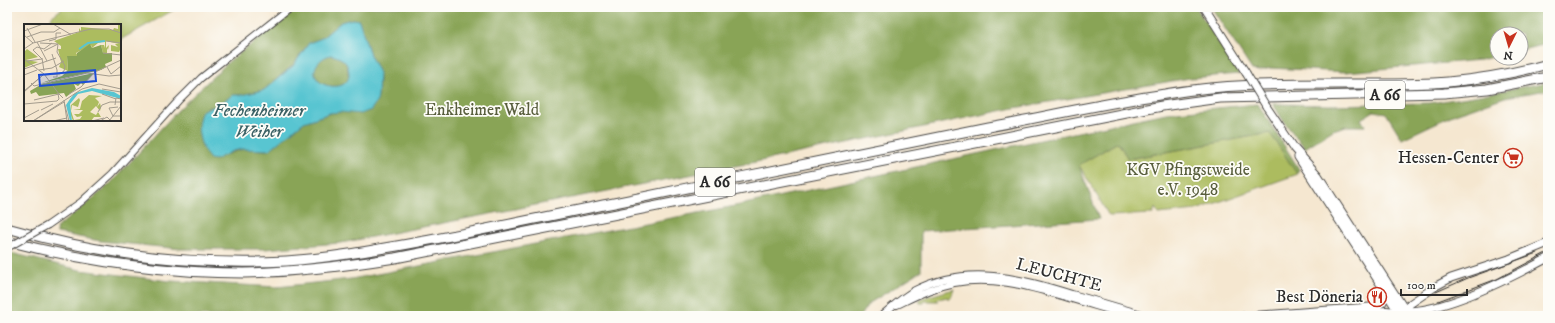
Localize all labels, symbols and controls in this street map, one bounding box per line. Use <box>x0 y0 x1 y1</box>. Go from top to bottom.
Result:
inset map <box>24 24 121 121</box>
north arrow <box>1489 26 1529 66</box>
text: N <box>1503 48 1513 62</box>
road number: A 66 <box>1365 81 1405 109</box>
park label: Enkheimer Wald <box>425 99 540 121</box>
water label: Fechenheimer Weiher <box>213 100 307 143</box>
place label: Hessen-Center <box>1398 147 1500 169</box>
supermarket icon: Hessen-Center <box>1502 147 1524 169</box>
park label: KGV Pfingstweide e.V. 1948 <box>1126 159 1250 201</box>
road number: A 66 <box>695 168 735 196</box>
street label: LEUCHTE <box>1014 253 1104 297</box>
scale bar <box>1401 271 1467 297</box>
text: 100 m <box>1407 278 1436 293</box>
place label: Best Döneria <box>1276 286 1364 308</box>
restaurant icon: Best Döneria <box>1366 286 1388 308</box>

